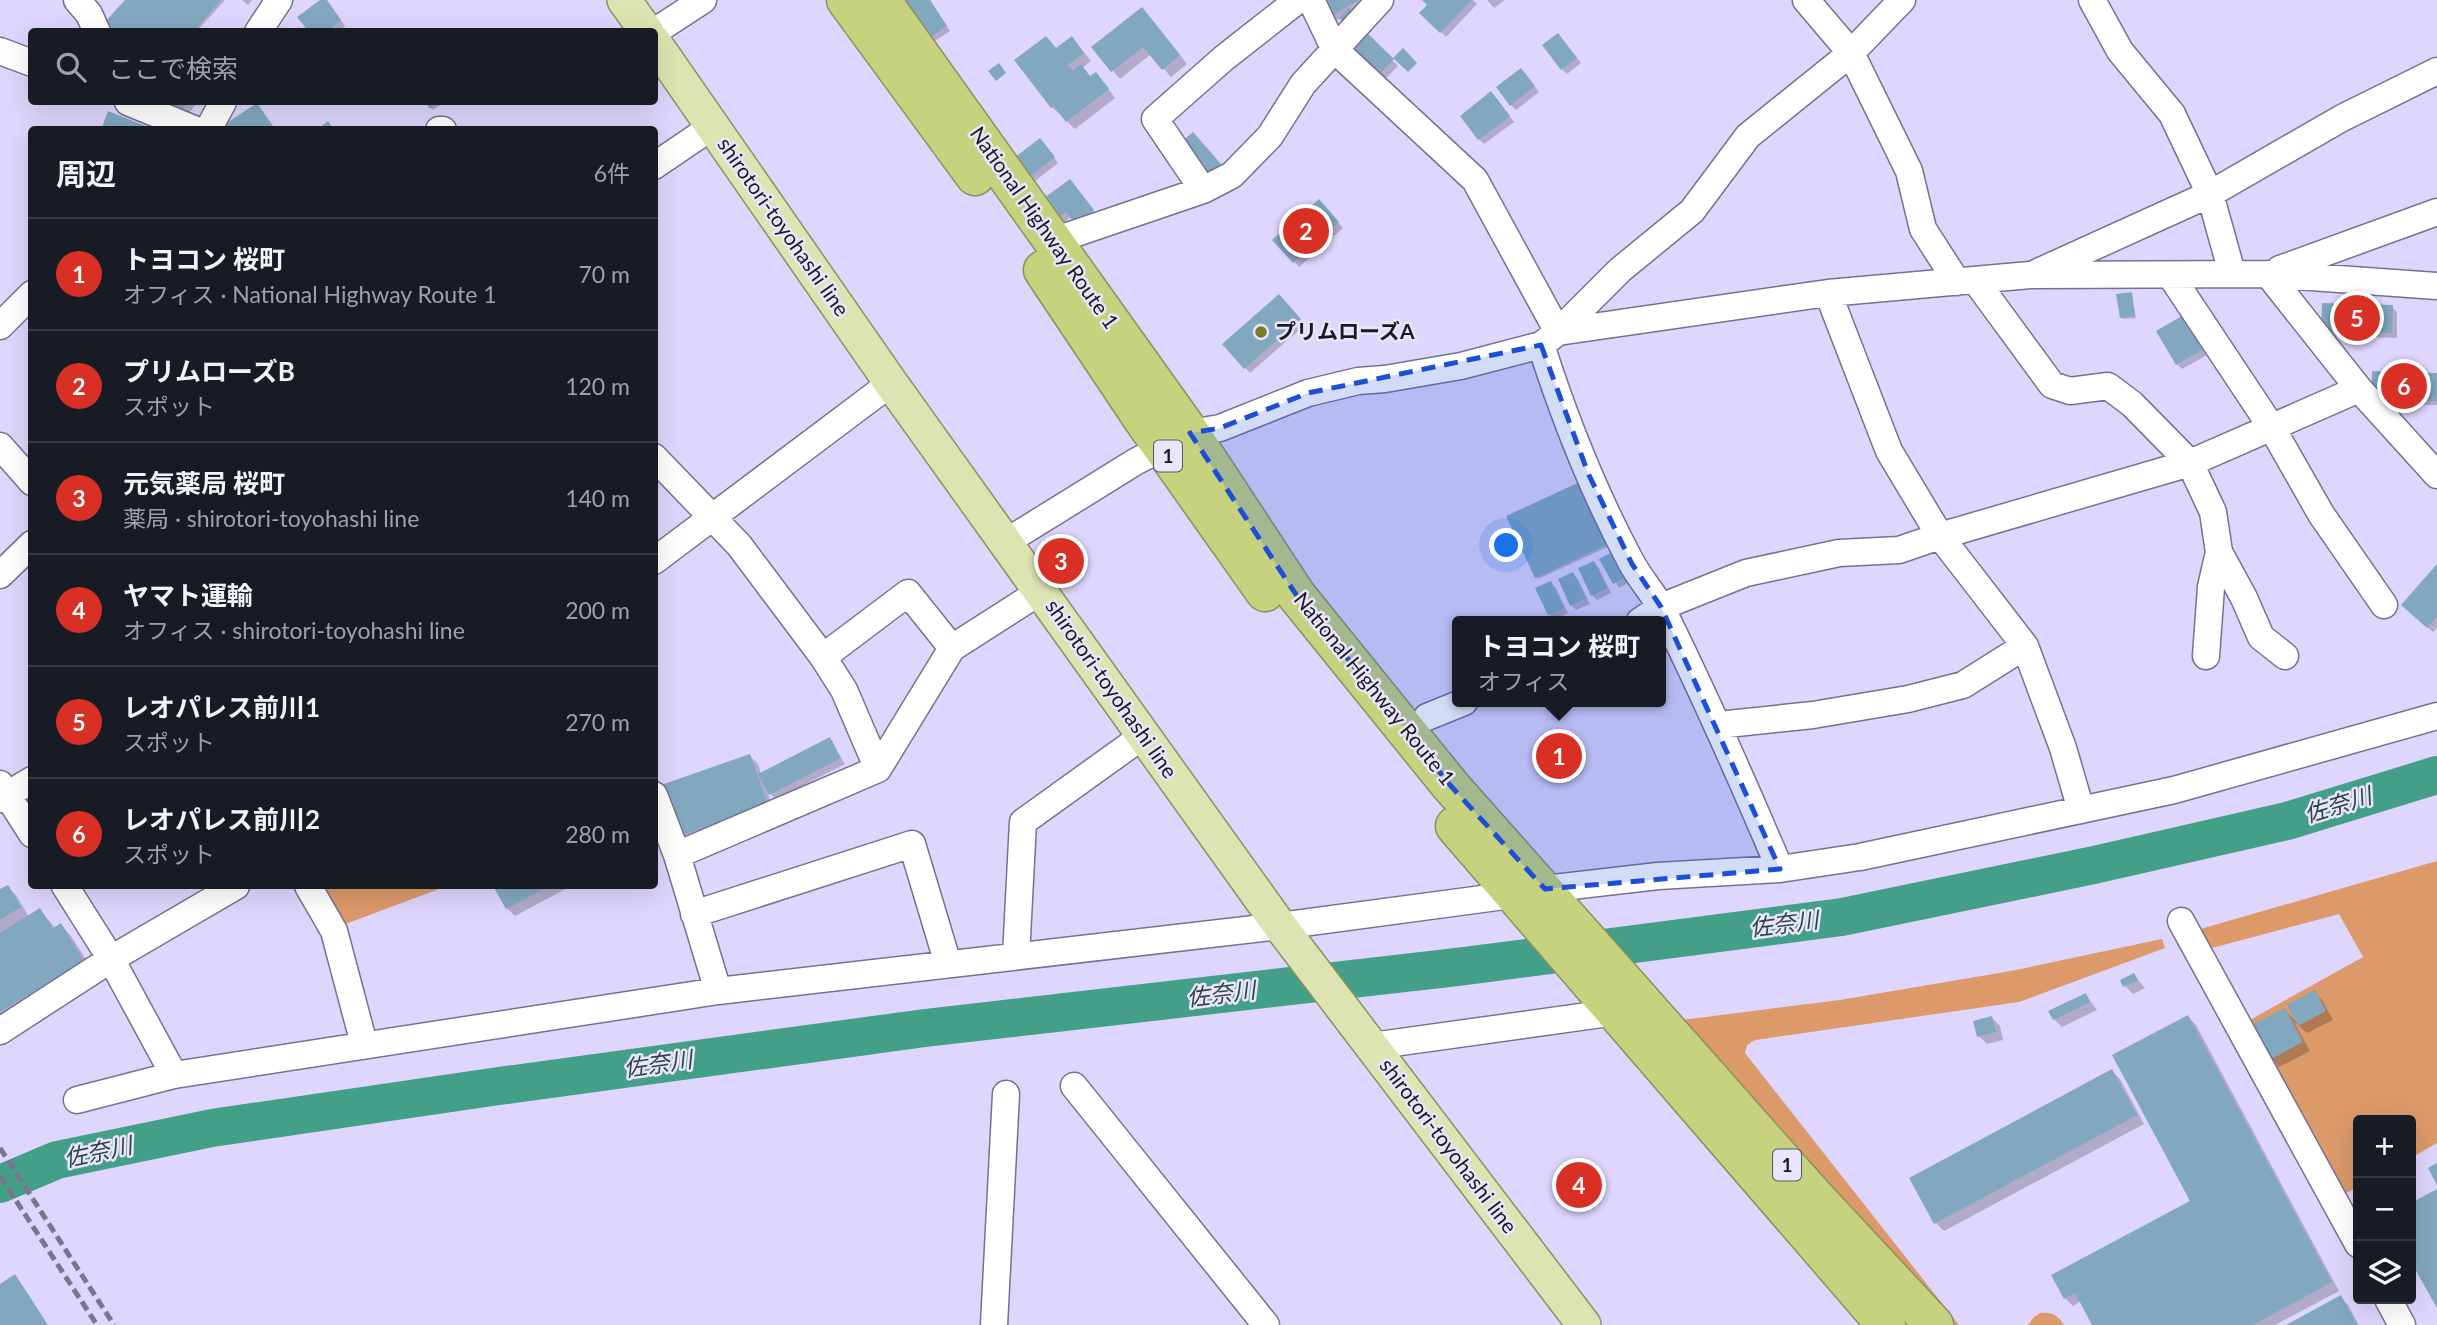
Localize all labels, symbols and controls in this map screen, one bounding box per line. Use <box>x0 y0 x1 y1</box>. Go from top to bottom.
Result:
search box <box>28 28 658 105</box>
icon: search <box>52 48 90 86</box>
text: ここで検索 <box>108 52 238 84</box>
street label: National Highway Route 1 <box>966 121 1125 333</box>
street label: shirotori-toyohashi line <box>713 132 855 320</box>
text: 周辺 <box>56 155 116 191</box>
text: 6件 <box>594 159 630 187</box>
pin: 2 <box>1283 205 1329 257</box>
text: トヨコン 桜町 <box>123 243 285 275</box>
text: 1 <box>72 260 86 288</box>
text: 70 m <box>579 260 630 288</box>
text: オフィス · National Highway Route 1 <box>123 280 497 308</box>
pin: 5 <box>2334 292 2380 344</box>
place label: プリムローズA <box>1275 318 1415 343</box>
marker: プリムローズA <box>1253 324 1269 340</box>
text: プリムローズB <box>123 355 295 387</box>
pin: 6 <box>2381 360 2427 412</box>
text: 2 <box>72 372 86 400</box>
text: 120 m <box>565 372 630 400</box>
text: スポット <box>123 392 215 420</box>
road number: 1 <box>1154 440 1182 471</box>
text: 元気薬局 桜町 <box>123 467 285 499</box>
text: 3 <box>72 484 86 512</box>
text: 140 m <box>565 484 630 512</box>
text: 薬局 · shirotori-toyohashi line <box>123 504 419 532</box>
your location <box>1489 528 1523 562</box>
pin: 3 <box>1038 535 1084 587</box>
text: ヤマト運輸 <box>123 579 253 611</box>
street label: National Highway Route 1 <box>1290 586 1461 790</box>
street label: shirotori-toyohashi line <box>1041 594 1183 782</box>
text: 4 <box>72 596 86 624</box>
text: 200 m <box>565 596 630 624</box>
text: オフィス · shirotori-toyohashi line <box>123 616 465 644</box>
popup <box>1452 616 1666 707</box>
text: トヨコン 桜町 <box>1478 630 1640 662</box>
text: オフィス <box>1478 667 1569 695</box>
text: レオパレス前川1 <box>123 691 320 723</box>
text: 5 <box>72 708 86 736</box>
text: 270 m <box>565 708 630 736</box>
text: スポット <box>123 728 215 756</box>
pin: 1 <box>1536 730 1582 782</box>
water label: 佐奈川 <box>2301 780 2378 828</box>
text: レオパレス前川2 <box>123 803 320 835</box>
text: 6 <box>72 820 86 848</box>
text: 280 m <box>565 820 630 848</box>
text: スポット <box>123 840 215 868</box>
water label: 佐奈川 <box>1748 905 1823 941</box>
water label: 佐奈川 <box>1185 975 1260 1011</box>
water label: 佐奈川 <box>622 1044 697 1082</box>
street label: shirotori-toyohashi line <box>1375 1053 1523 1237</box>
map controls <box>2353 1115 2416 1304</box>
button: + <box>2353 1115 2416 1178</box>
water label: 佐奈川 <box>61 1130 137 1172</box>
road number: 1 <box>1773 1149 1801 1180</box>
pin: 4 <box>1556 1159 1602 1211</box>
button: − <box>2353 1178 2416 1241</box>
button: layers <box>2353 1241 2416 1304</box>

